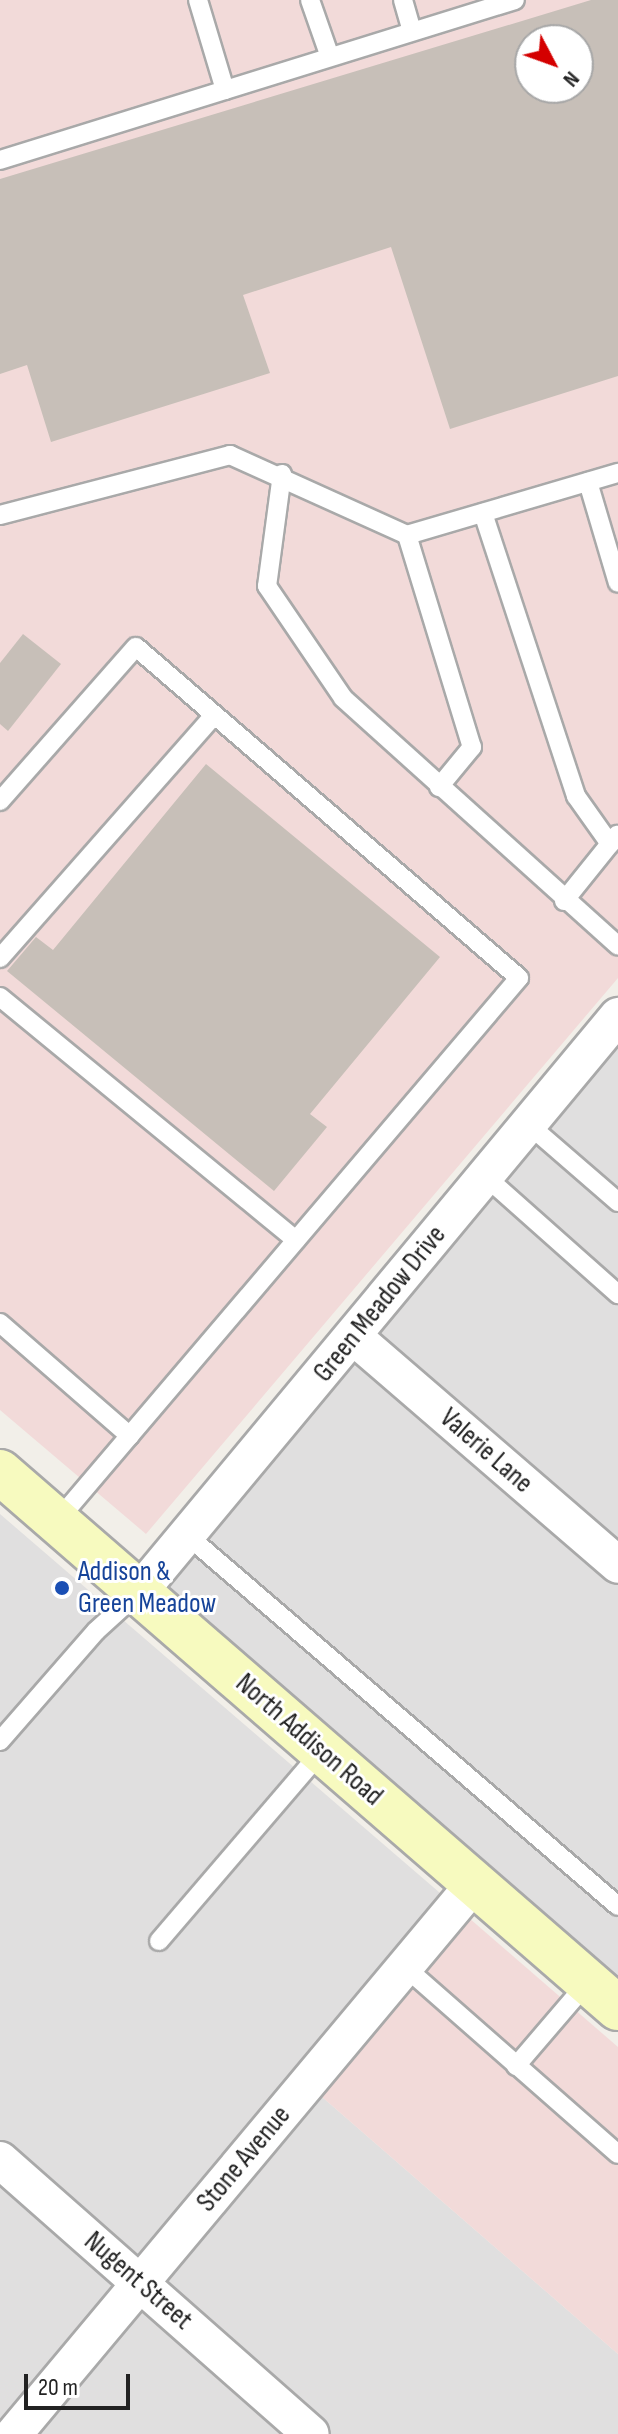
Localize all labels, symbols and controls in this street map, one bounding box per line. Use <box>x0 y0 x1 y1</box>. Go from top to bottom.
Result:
north arrow <box>514 24 594 104</box>
text: N <box>557 65 585 92</box>
street label: Green Meadow Drive <box>307 1219 453 1389</box>
street label: Valerie Lane <box>433 1401 539 1501</box>
place label: Addison & Green Meadow <box>78 1555 216 1621</box>
marker: Addison & Green Meadow <box>53 1579 71 1597</box>
street label: North Addison Road <box>228 1667 390 1813</box>
street label: Stone Avenue <box>190 2099 298 2219</box>
street label: Nugent Street <box>77 2225 199 2337</box>
scale bar <box>28 2358 134 2408</box>
text: 20 m <box>38 2373 78 2402</box>

